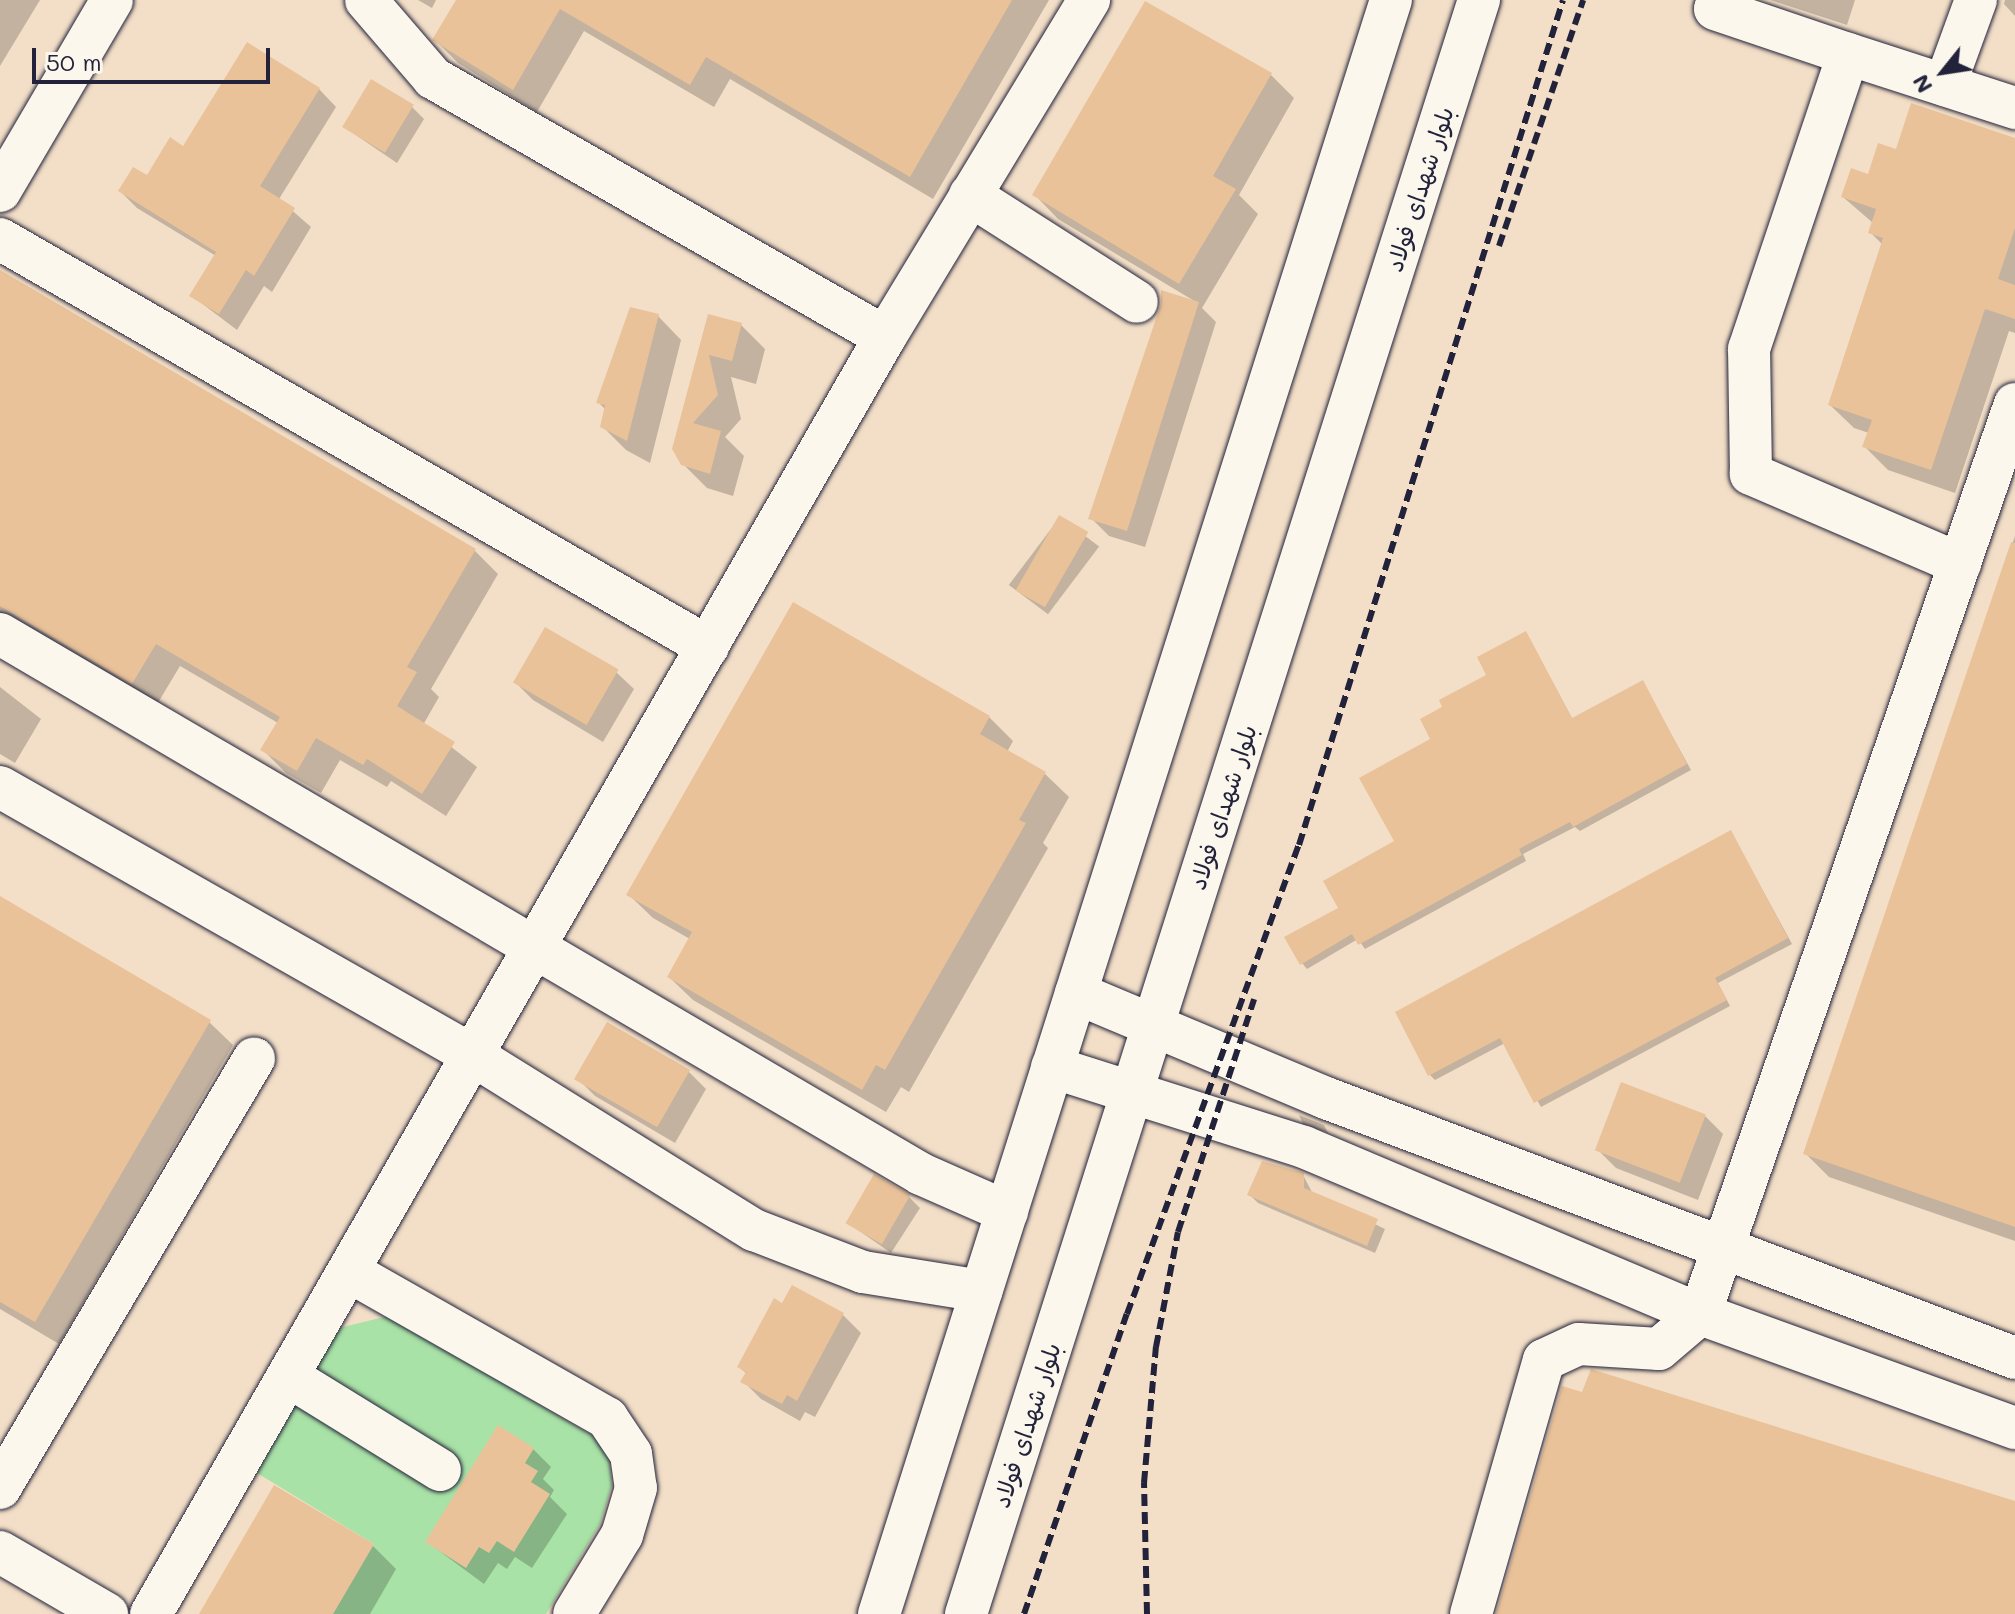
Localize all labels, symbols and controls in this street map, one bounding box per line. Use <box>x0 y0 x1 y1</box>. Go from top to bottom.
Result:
scale bar <box>36 32 274 82</box>
north arrow <box>1903 32 1983 112</box>
text: 50 m <box>46 46 102 77</box>
text: N <box>1905 70 1939 99</box>
street label: بلوار شهدای فولاد <box>1379 103 1459 275</box>
street label: بلوار شهدای فولاد <box>1182 721 1262 893</box>
street label: بلوار شهدای فولاد <box>986 1339 1066 1511</box>

